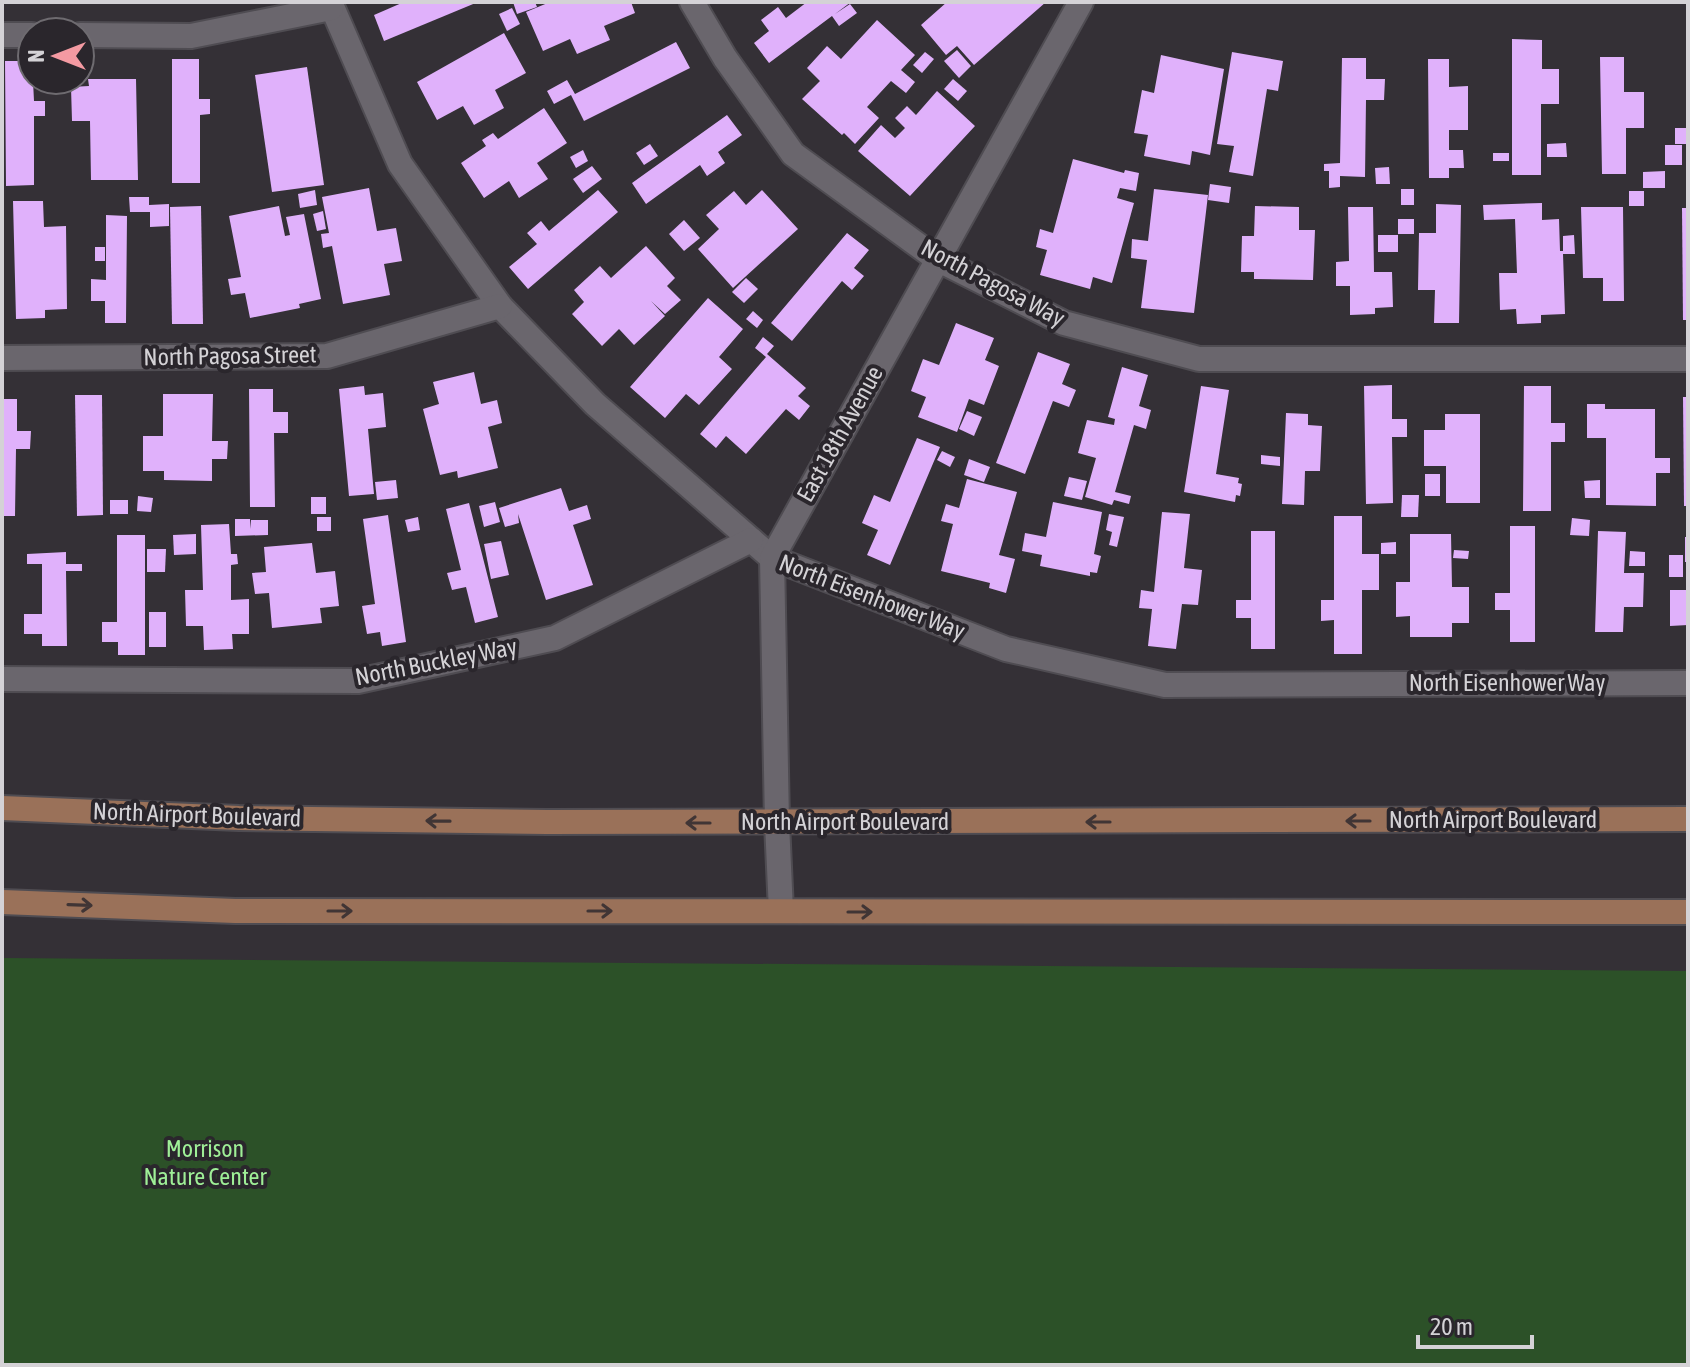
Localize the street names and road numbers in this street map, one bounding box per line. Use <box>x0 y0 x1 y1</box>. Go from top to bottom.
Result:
street label: North Pagosa Way <box>917 233 1070 332</box>
street label: North Pagosa Street <box>143 340 317 371</box>
street label: East 18th Avenue <box>791 361 888 506</box>
street label: North Eisenhower Way <box>776 549 969 644</box>
street label: North Buckley Way <box>353 633 519 690</box>
street label: North Eisenhower Way <box>1409 669 1605 696</box>
street label: North Airport Boulevard <box>92 797 302 832</box>
street label: North Airport Boulevard <box>1389 806 1597 833</box>
street label: North Airport Boulevard <box>741 808 949 835</box>

